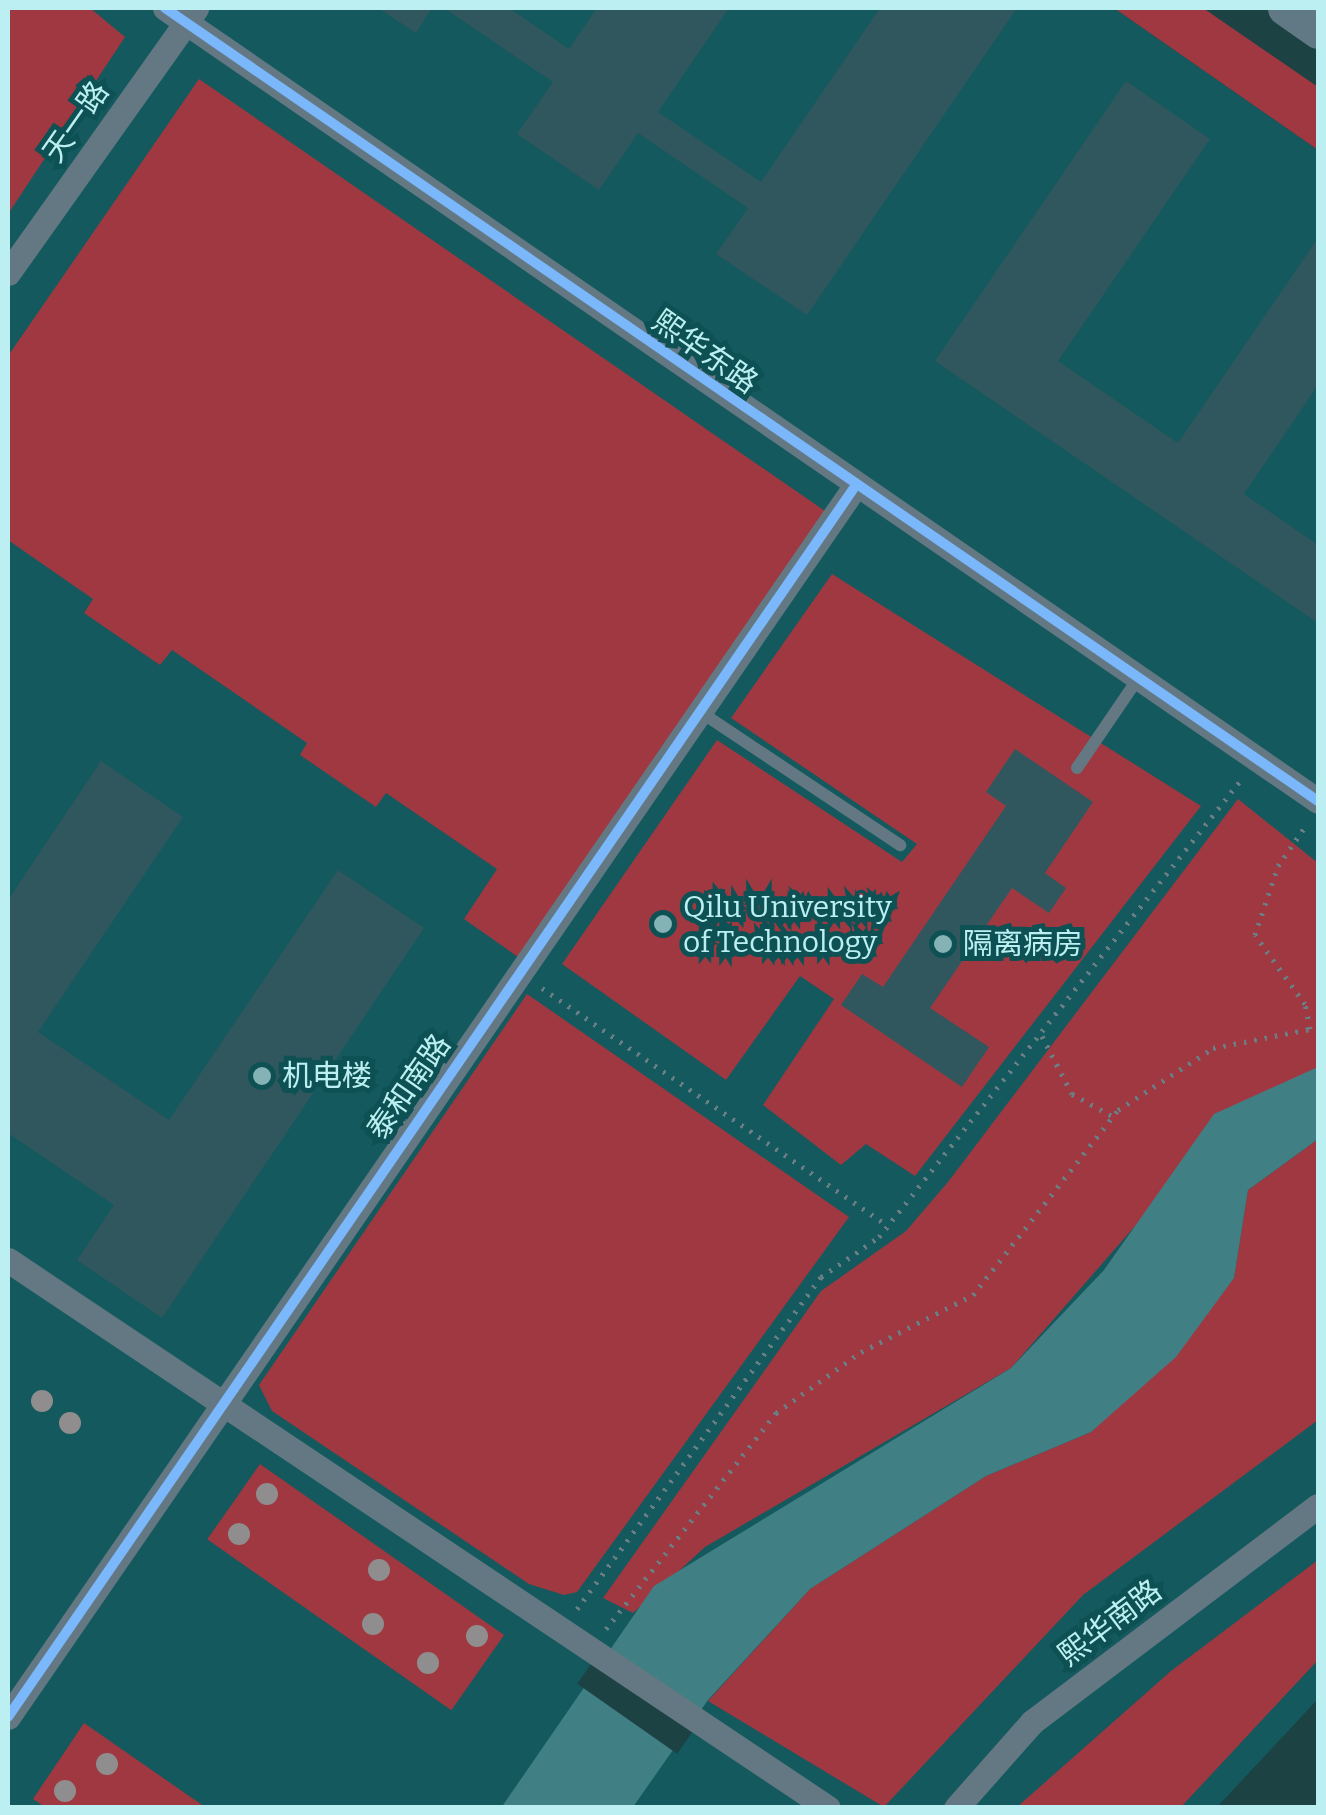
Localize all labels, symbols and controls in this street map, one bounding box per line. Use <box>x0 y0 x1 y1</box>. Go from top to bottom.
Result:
street label: 天一路 <box>35 75 117 169</box>
street label: 熙华东路 <box>646 303 764 401</box>
place label: Qilu University of Technology <box>683 889 892 960</box>
marker: Qilu University of Technology <box>652 913 674 935</box>
place label: 隔离病房 <box>963 926 1083 962</box>
marker: 隔离病房 <box>932 933 954 955</box>
street label: 泰和南路 <box>360 1028 458 1146</box>
place label: 机电楼 <box>282 1058 372 1094</box>
marker: 机电楼 <box>251 1065 273 1087</box>
street label: 熙华南路 <box>1051 1573 1169 1673</box>

